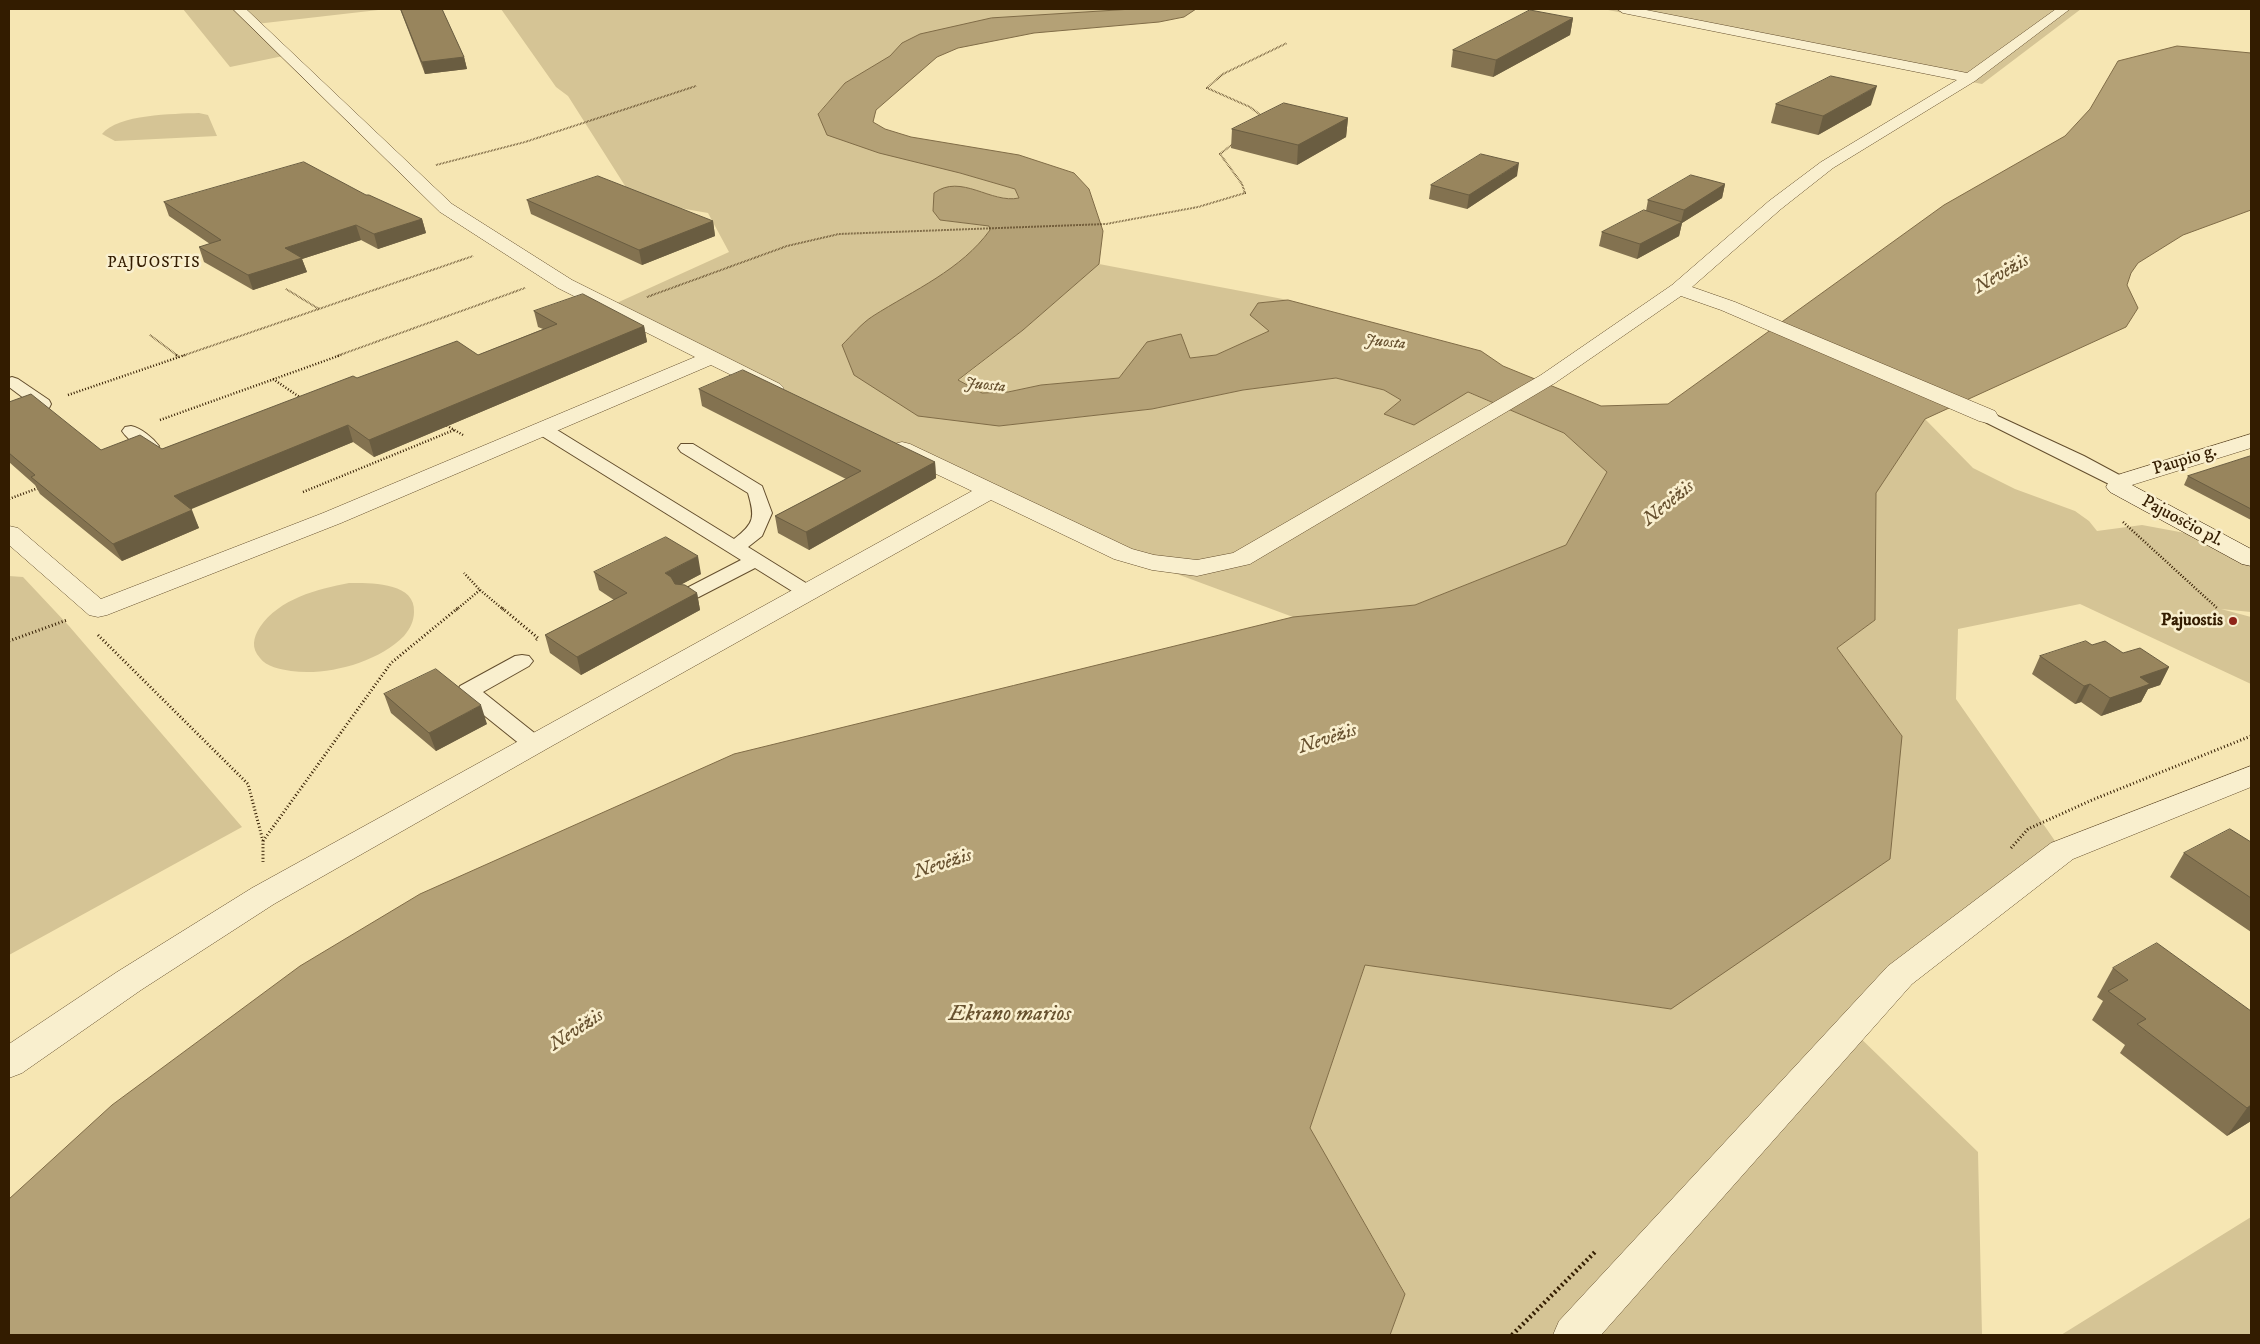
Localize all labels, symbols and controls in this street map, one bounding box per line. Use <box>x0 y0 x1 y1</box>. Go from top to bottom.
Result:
water label: Nevėžis <box>1970 250 2034 300</box>
district label: PAJUOSTIS <box>106 254 202 274</box>
water label: Juosta <box>1363 331 1407 355</box>
water label: Juosta <box>963 374 1007 398</box>
street label: Paupio g. <box>2150 441 2220 481</box>
water label: Nevėžis <box>1638 476 1700 532</box>
street label: Pajuosčio pl. <box>2137 491 2227 553</box>
place label: Pajuostis <box>2161 610 2223 632</box>
marker: Pajuostis <box>2227 615 2239 627</box>
water label: Nevėžis <box>1296 720 1360 760</box>
water label: Nevėžis <box>911 845 975 885</box>
water label: Ekrano marios <box>949 1002 1071 1028</box>
water label: Nevėžis <box>546 1005 608 1057</box>

